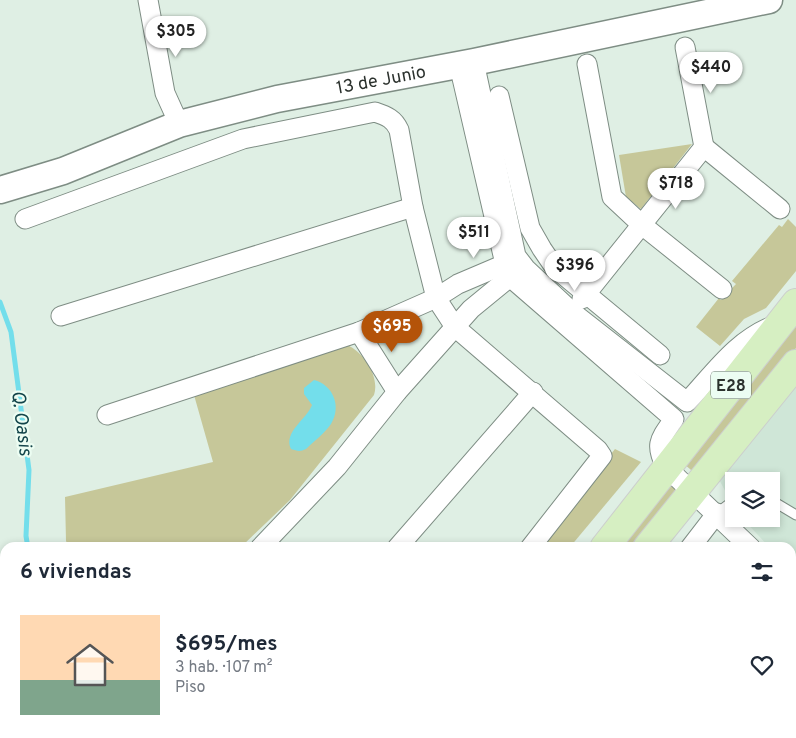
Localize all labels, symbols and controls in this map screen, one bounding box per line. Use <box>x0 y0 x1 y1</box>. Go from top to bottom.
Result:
pin: $305 <box>146 15 206 58</box>
text: $305 <box>156 22 196 42</box>
pin: $440 <box>681 52 741 94</box>
text: $440 <box>691 58 731 78</box>
street label: 13 de Junio <box>335 61 428 101</box>
pin: $718 <box>646 168 706 210</box>
text: $718 <box>659 174 693 194</box>
pin: $511 <box>444 216 504 259</box>
text: $511 <box>458 223 490 243</box>
pin: $396 <box>545 250 605 292</box>
text: $396 <box>556 256 594 276</box>
pin: $695 <box>362 310 422 353</box>
text: $695 <box>372 317 412 337</box>
road number: E28 <box>711 372 751 398</box>
water label: Q. Oasis <box>5 389 37 458</box>
map controls <box>725 472 780 527</box>
button: layers <box>725 472 780 527</box>
icon: filters <box>748 558 776 586</box>
text: 6 viviendas <box>20 559 132 586</box>
text: $695/mes <box>175 631 278 658</box>
icon: home <box>60 635 120 695</box>
icon: heart <box>748 651 776 679</box>
text: 3 hab. · 107 m² <box>175 658 273 678</box>
text: Piso <box>175 678 205 698</box>

